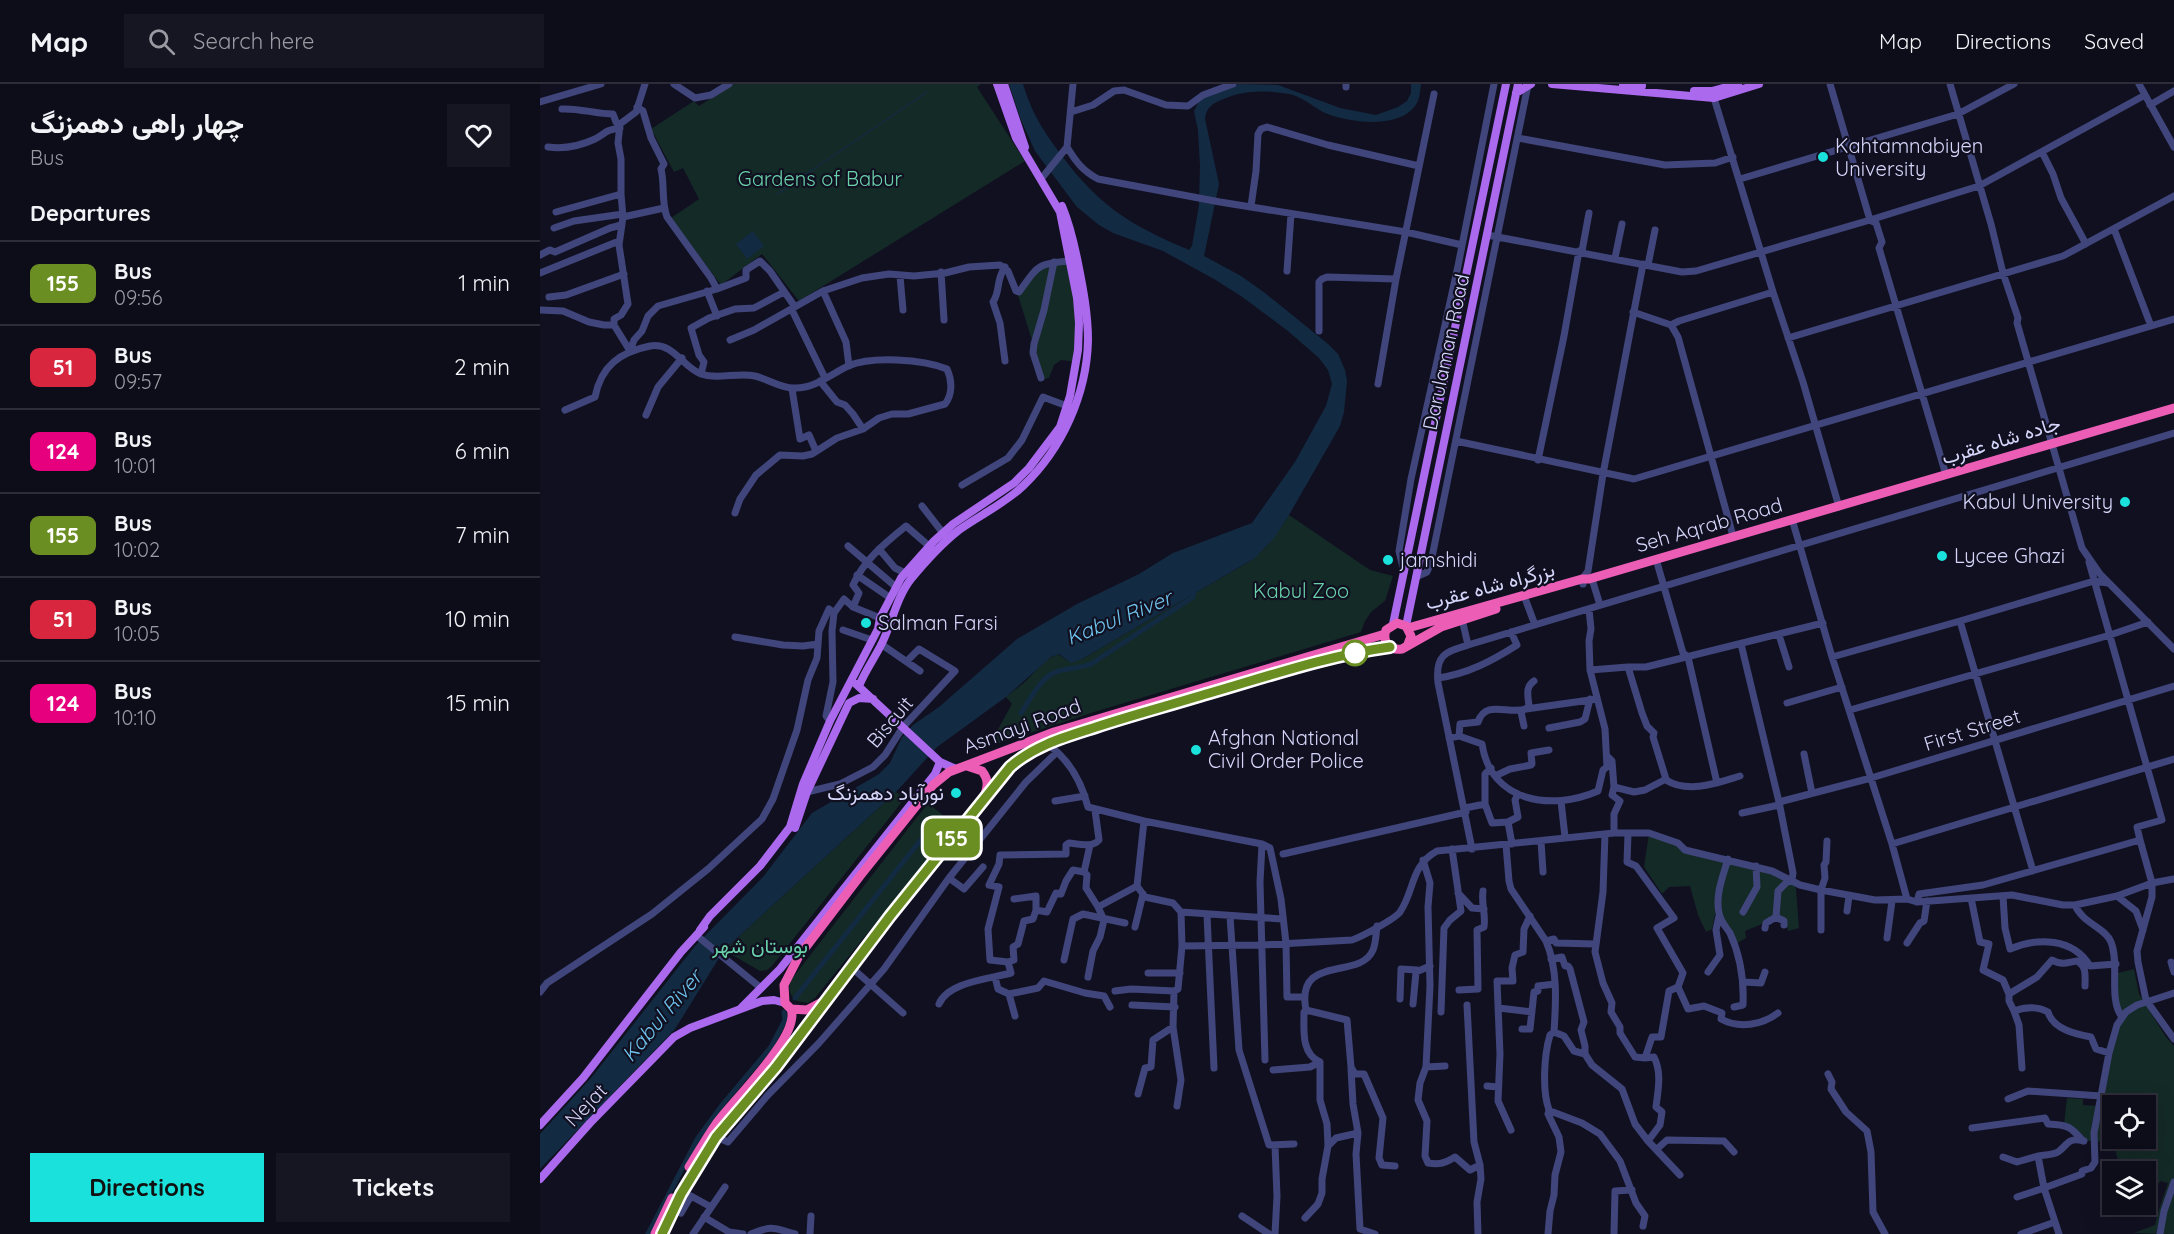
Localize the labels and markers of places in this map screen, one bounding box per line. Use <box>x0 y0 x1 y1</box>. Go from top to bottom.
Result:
place label: Kahtamnabiyen University <box>1835 133 1983 181</box>
marker: Kahtamnabiyen University <box>1816 150 1830 164</box>
place label: Kabul University <box>1962 489 2113 514</box>
marker: Kabul University <box>2118 495 2132 509</box>
place label: Lycee Ghazi <box>1954 543 2065 568</box>
place label: jamshidi <box>1399 547 1477 572</box>
marker: Lycee Ghazi <box>1935 549 1949 563</box>
marker: jamshidi <box>1381 553 1395 567</box>
place label: Salman Farsi <box>878 610 998 635</box>
marker: Salman Farsi <box>859 616 873 630</box>
unlabelled marker <box>1342 640 1368 666</box>
place label: Afghan National Civil Order Police <box>1208 725 1364 773</box>
marker: Afghan National Civil Order Police <box>1189 743 1203 757</box>
place label: نورآباد دهمزنگ <box>827 780 944 806</box>
marker: نورآباد دهمزنگ <box>949 786 963 800</box>

